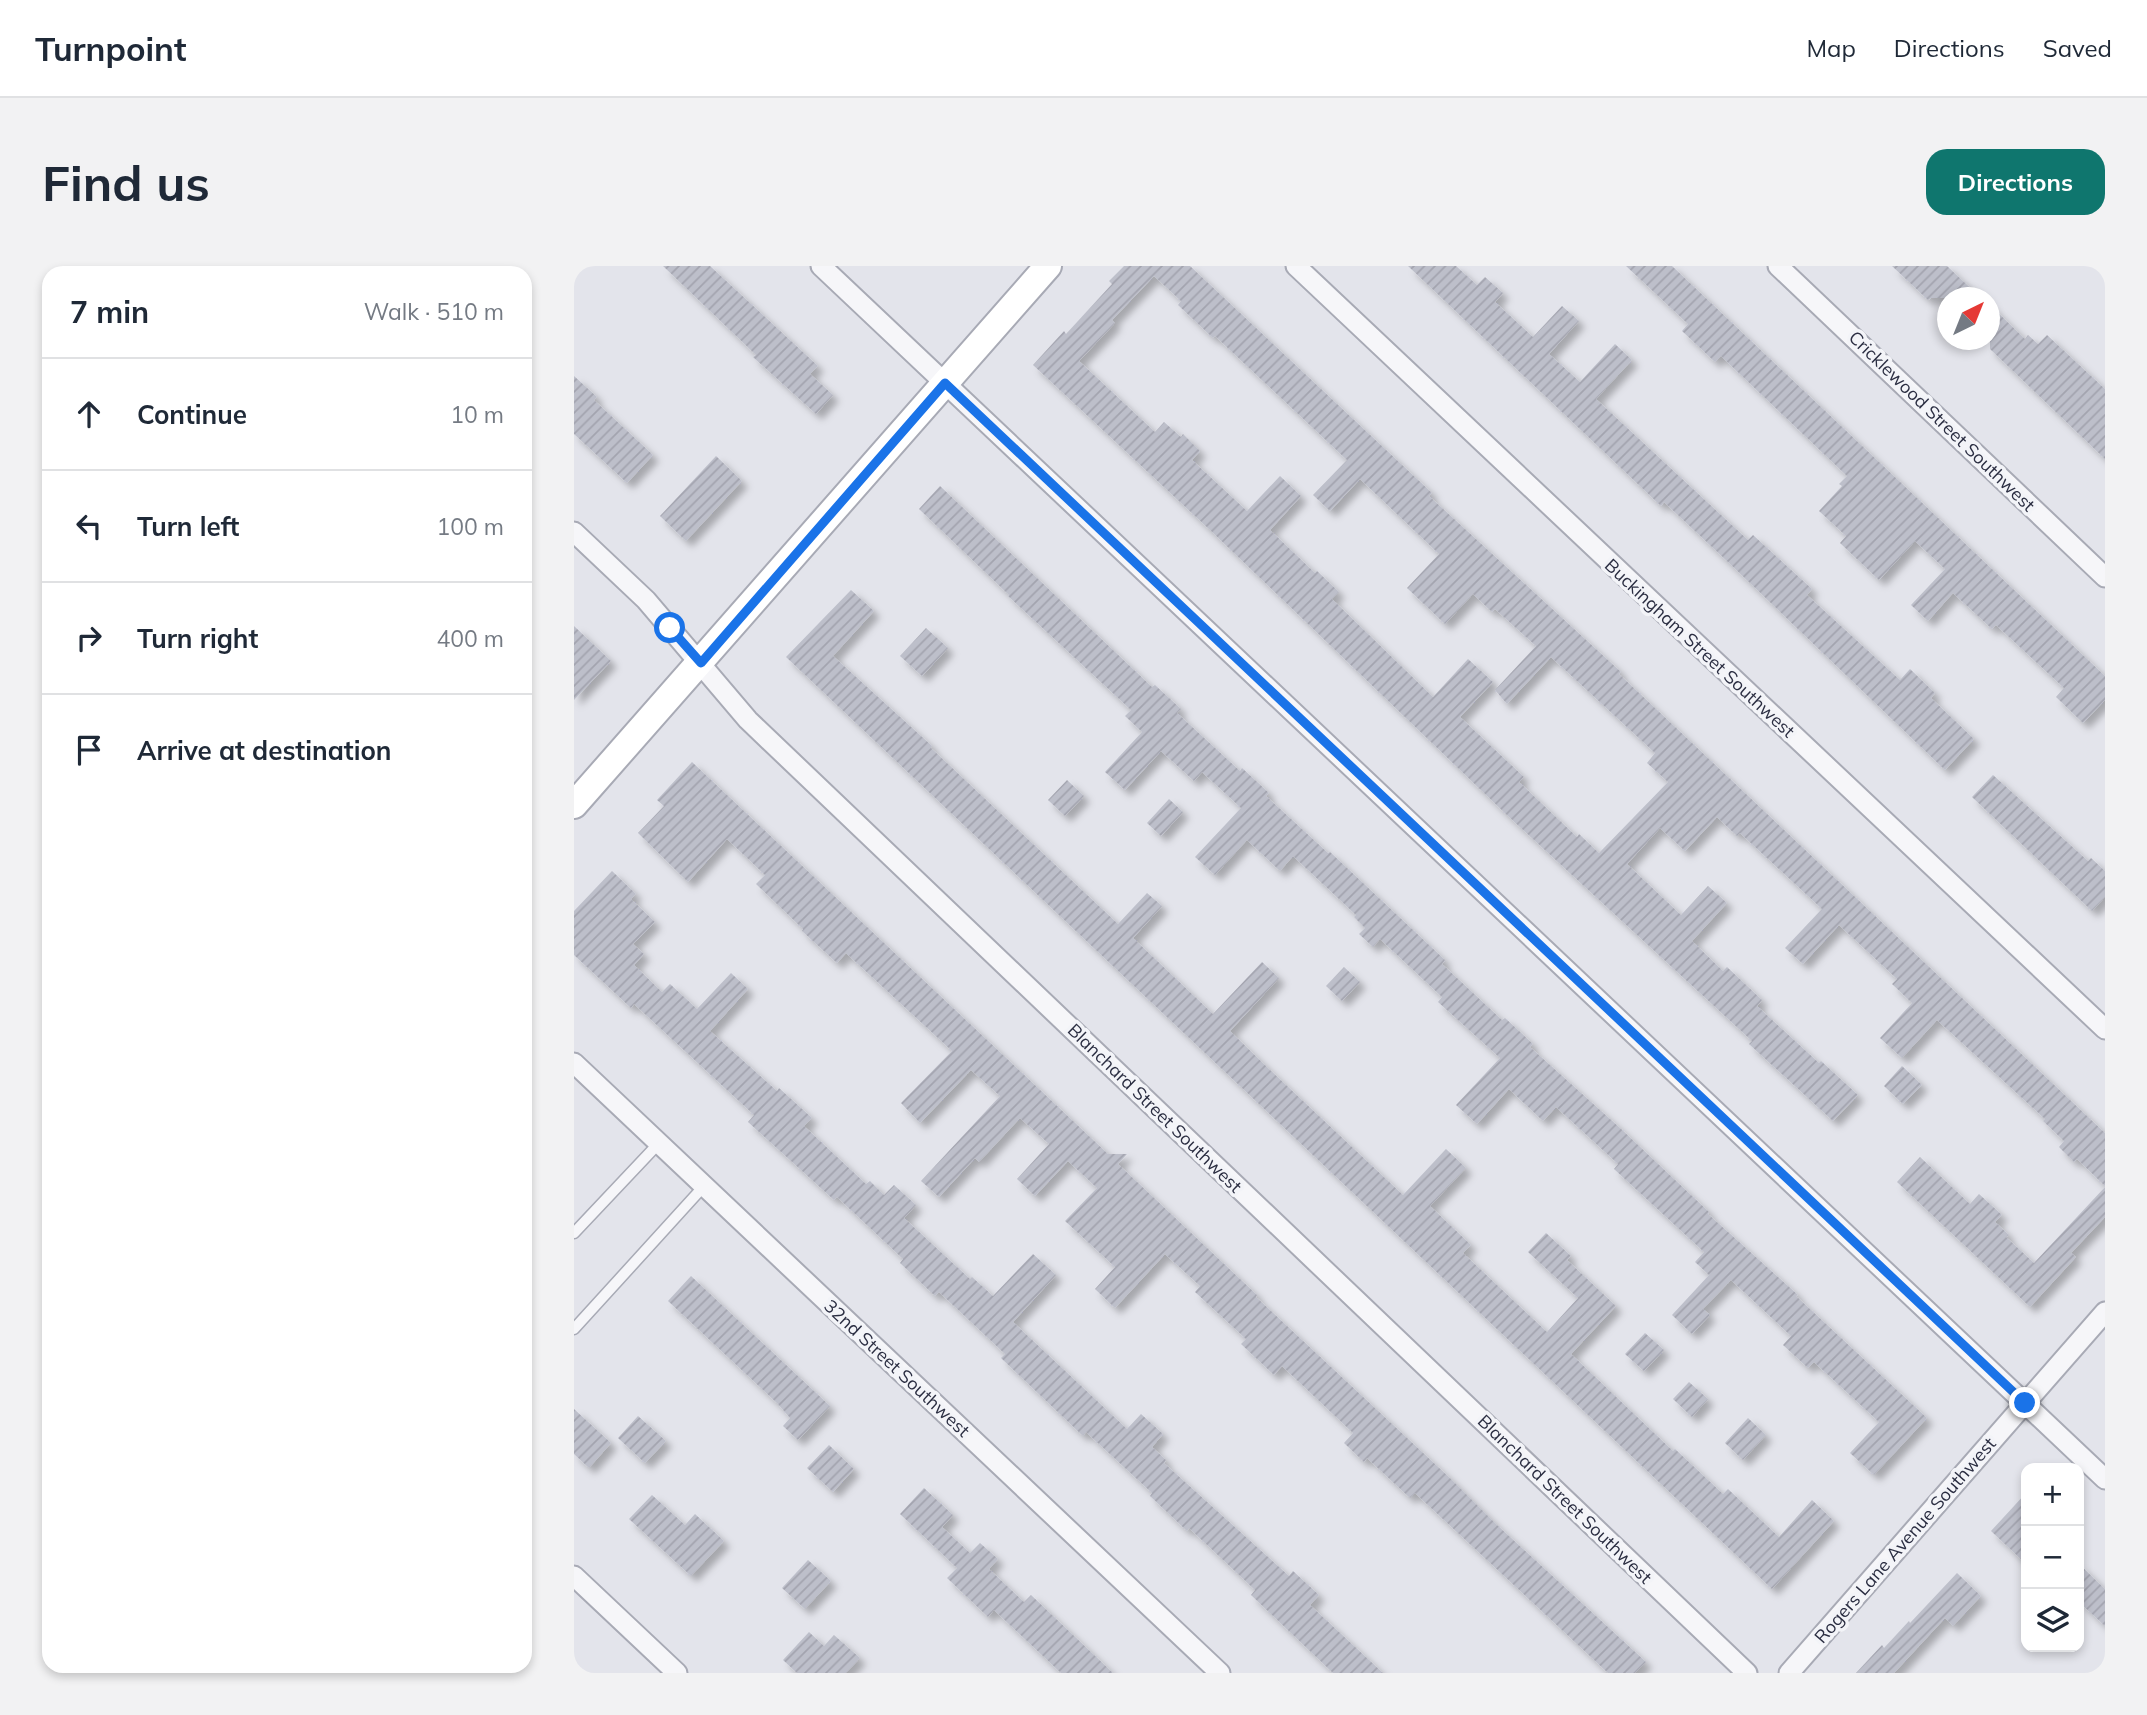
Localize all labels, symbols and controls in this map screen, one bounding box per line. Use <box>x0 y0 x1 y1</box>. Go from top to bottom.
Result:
text: Turnpoint <box>35 28 187 69</box>
text: Map <box>1806 33 1856 63</box>
text: Directions <box>1894 33 2005 63</box>
text: Saved <box>2043 33 2112 63</box>
button: Directions <box>1926 149 2105 215</box>
text: Find us <box>42 152 210 213</box>
north arrow <box>1937 287 2000 350</box>
text: 7 min <box>70 293 149 331</box>
text: Walk · 510 m <box>364 297 504 326</box>
street label: Cricklewood Street Southwest <box>1844 326 2040 516</box>
icon: ahead <box>70 395 108 433</box>
text: Continue <box>137 398 247 431</box>
text: 10 m <box>450 400 504 429</box>
icon: left <box>70 507 108 545</box>
text: Turn left <box>137 510 239 543</box>
text: 100 m <box>436 512 504 541</box>
street label: Buckingham Street Southwest <box>1600 554 1800 742</box>
route start <box>654 612 685 643</box>
icon: right <box>70 619 108 657</box>
text: Turn right <box>137 622 258 655</box>
text: 400 m <box>436 624 504 653</box>
icon: arrive <box>70 731 108 769</box>
text: Arrive at destination <box>137 734 392 767</box>
street label: Blanchard Street Southwest <box>1063 1019 1247 1197</box>
street label: 32nd Street Southwest <box>819 1294 975 1442</box>
route end <box>2009 1387 2040 1418</box>
street label: Blanchard Street Southwest <box>1473 1410 1657 1588</box>
street label: Rogers Lane Avenue Southwest <box>1809 1432 2001 1648</box>
map controls <box>2021 1463 2084 1652</box>
button: + <box>2021 1463 2084 1526</box>
button: − <box>2021 1526 2084 1589</box>
button: layers <box>2021 1589 2084 1652</box>

